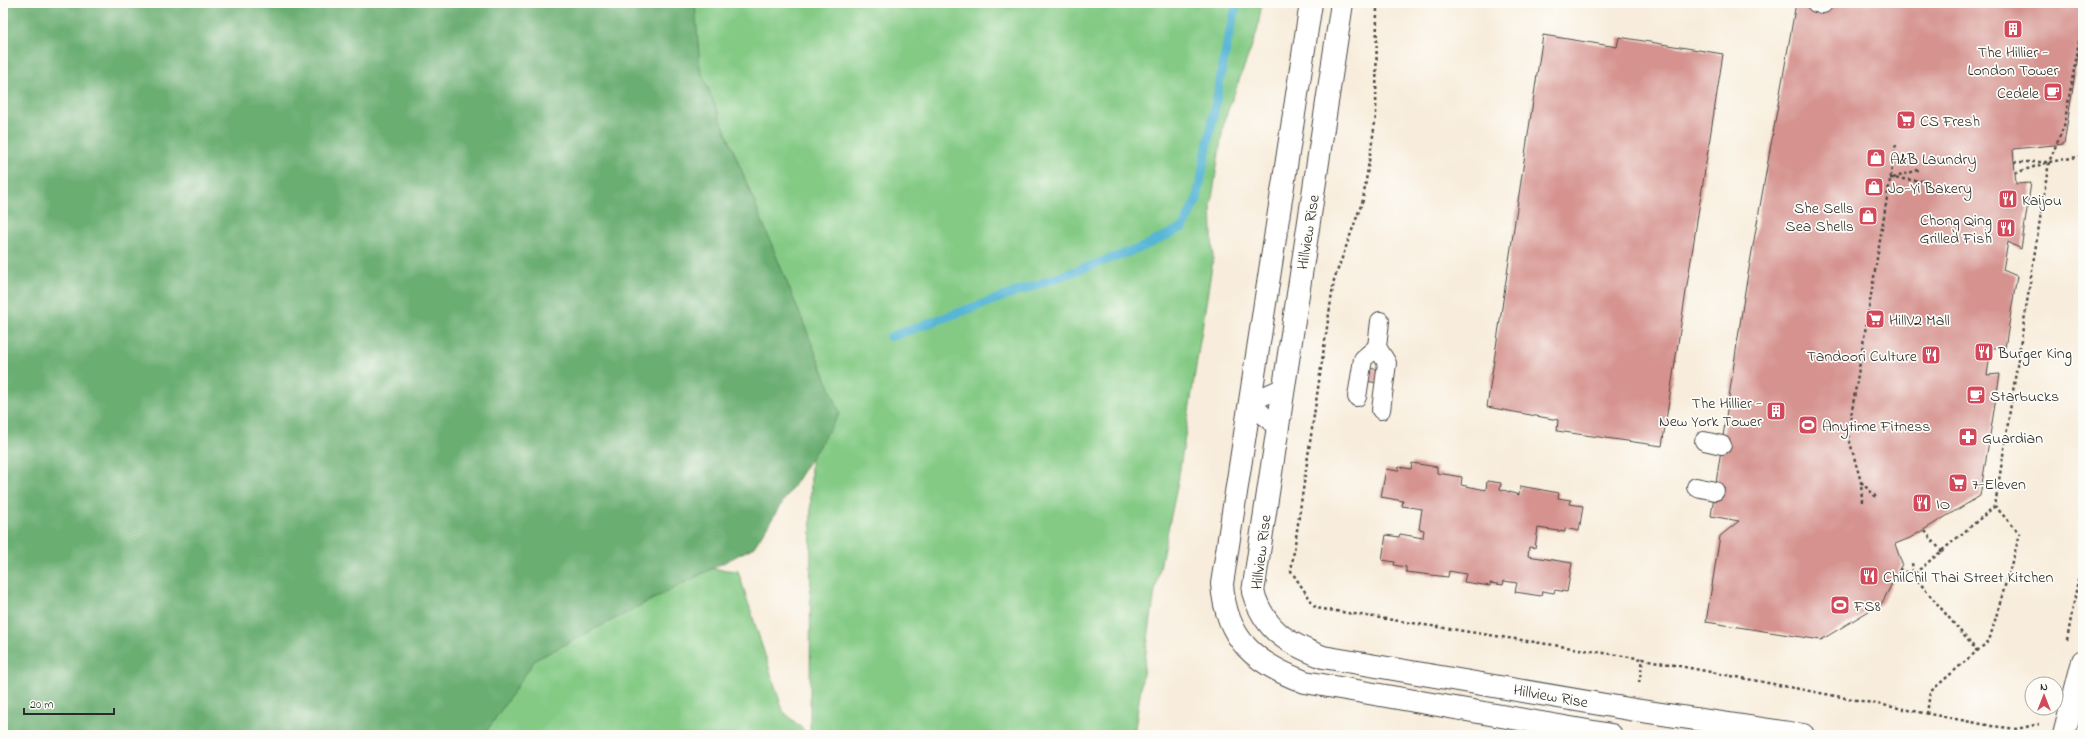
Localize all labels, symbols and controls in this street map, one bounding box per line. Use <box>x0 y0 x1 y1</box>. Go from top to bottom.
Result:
building icon: The Hillier - London Tower <box>2002 18 2024 40</box>
place label: The Hillier - London Tower <box>1968 41 2058 83</box>
cafe icon: Cedele <box>2042 81 2064 103</box>
place label: Cedele <box>1997 82 2040 106</box>
supermarket icon: CS Fresh <box>1895 109 1917 131</box>
place label: CS Fresh <box>1920 110 1980 134</box>
shop icon: A&B Laundry <box>1865 147 1887 169</box>
place label: A&B Laundry <box>1890 148 1976 172</box>
shop icon: Jo-Yi Bakery <box>1863 176 1885 198</box>
place label: Jo-Yi Bakery <box>1888 177 1972 201</box>
restaurant icon: Kaijou <box>1997 188 2019 210</box>
place label: Kaijou <box>2022 189 2062 213</box>
street label: Hillview Rise <box>1291 192 1327 271</box>
place label: She Sells Sea Shells <box>1785 197 1854 239</box>
shop icon: She Sells Sea Shells <box>1857 205 1879 227</box>
place label: Chong Qing Grilled Fish <box>1920 209 1992 251</box>
restaurant icon: Chong Qing Grilled Fish <box>1995 217 2017 239</box>
supermarket icon: HillV2 Mall <box>1864 308 1886 330</box>
place label: HillV2 Mall <box>1889 309 1950 333</box>
restaurant icon: Burger King <box>1973 341 1995 363</box>
place label: Burger King <box>1997 342 2072 366</box>
restaurant icon: Tandoori Culture <box>1920 344 1942 366</box>
place label: Tandoori Culture <box>1807 345 1918 369</box>
cafe icon: Starbucks <box>1965 384 1987 406</box>
place label: Starbucks <box>1990 385 2059 409</box>
place label: The Hillier - New York Tower <box>1659 392 1762 434</box>
building icon: The Hillier - New York Tower <box>1765 400 1787 422</box>
sports icon: Anytime Fitness <box>1797 414 1819 436</box>
place label: Anytime Fitness <box>1822 415 1930 439</box>
pharmacy icon: Guardian <box>1957 426 1979 448</box>
place label: Guardian <box>1982 427 2043 451</box>
supermarket icon: 7-Eleven <box>1947 472 1969 494</box>
place label: 7-Eleven <box>1972 473 2026 497</box>
restaurant icon: IO <box>1911 492 1933 514</box>
place label: IO <box>1936 493 1950 517</box>
street label: Hillview Rise <box>1245 513 1279 591</box>
restaurant icon: ChilChil Thai Street Kitchen <box>1858 565 1880 587</box>
place label: ChilChil Thai Street Kitchen <box>1883 566 2053 590</box>
sports icon: FS8 <box>1829 594 1851 616</box>
place label: FS8 <box>1853 595 1881 619</box>
north arrow <box>2024 676 2064 716</box>
street label: Hillview Rise <box>1511 679 1591 715</box>
text: N <box>2040 679 2048 695</box>
scale bar <box>24 690 114 716</box>
text: 20 m <box>30 696 53 714</box>

